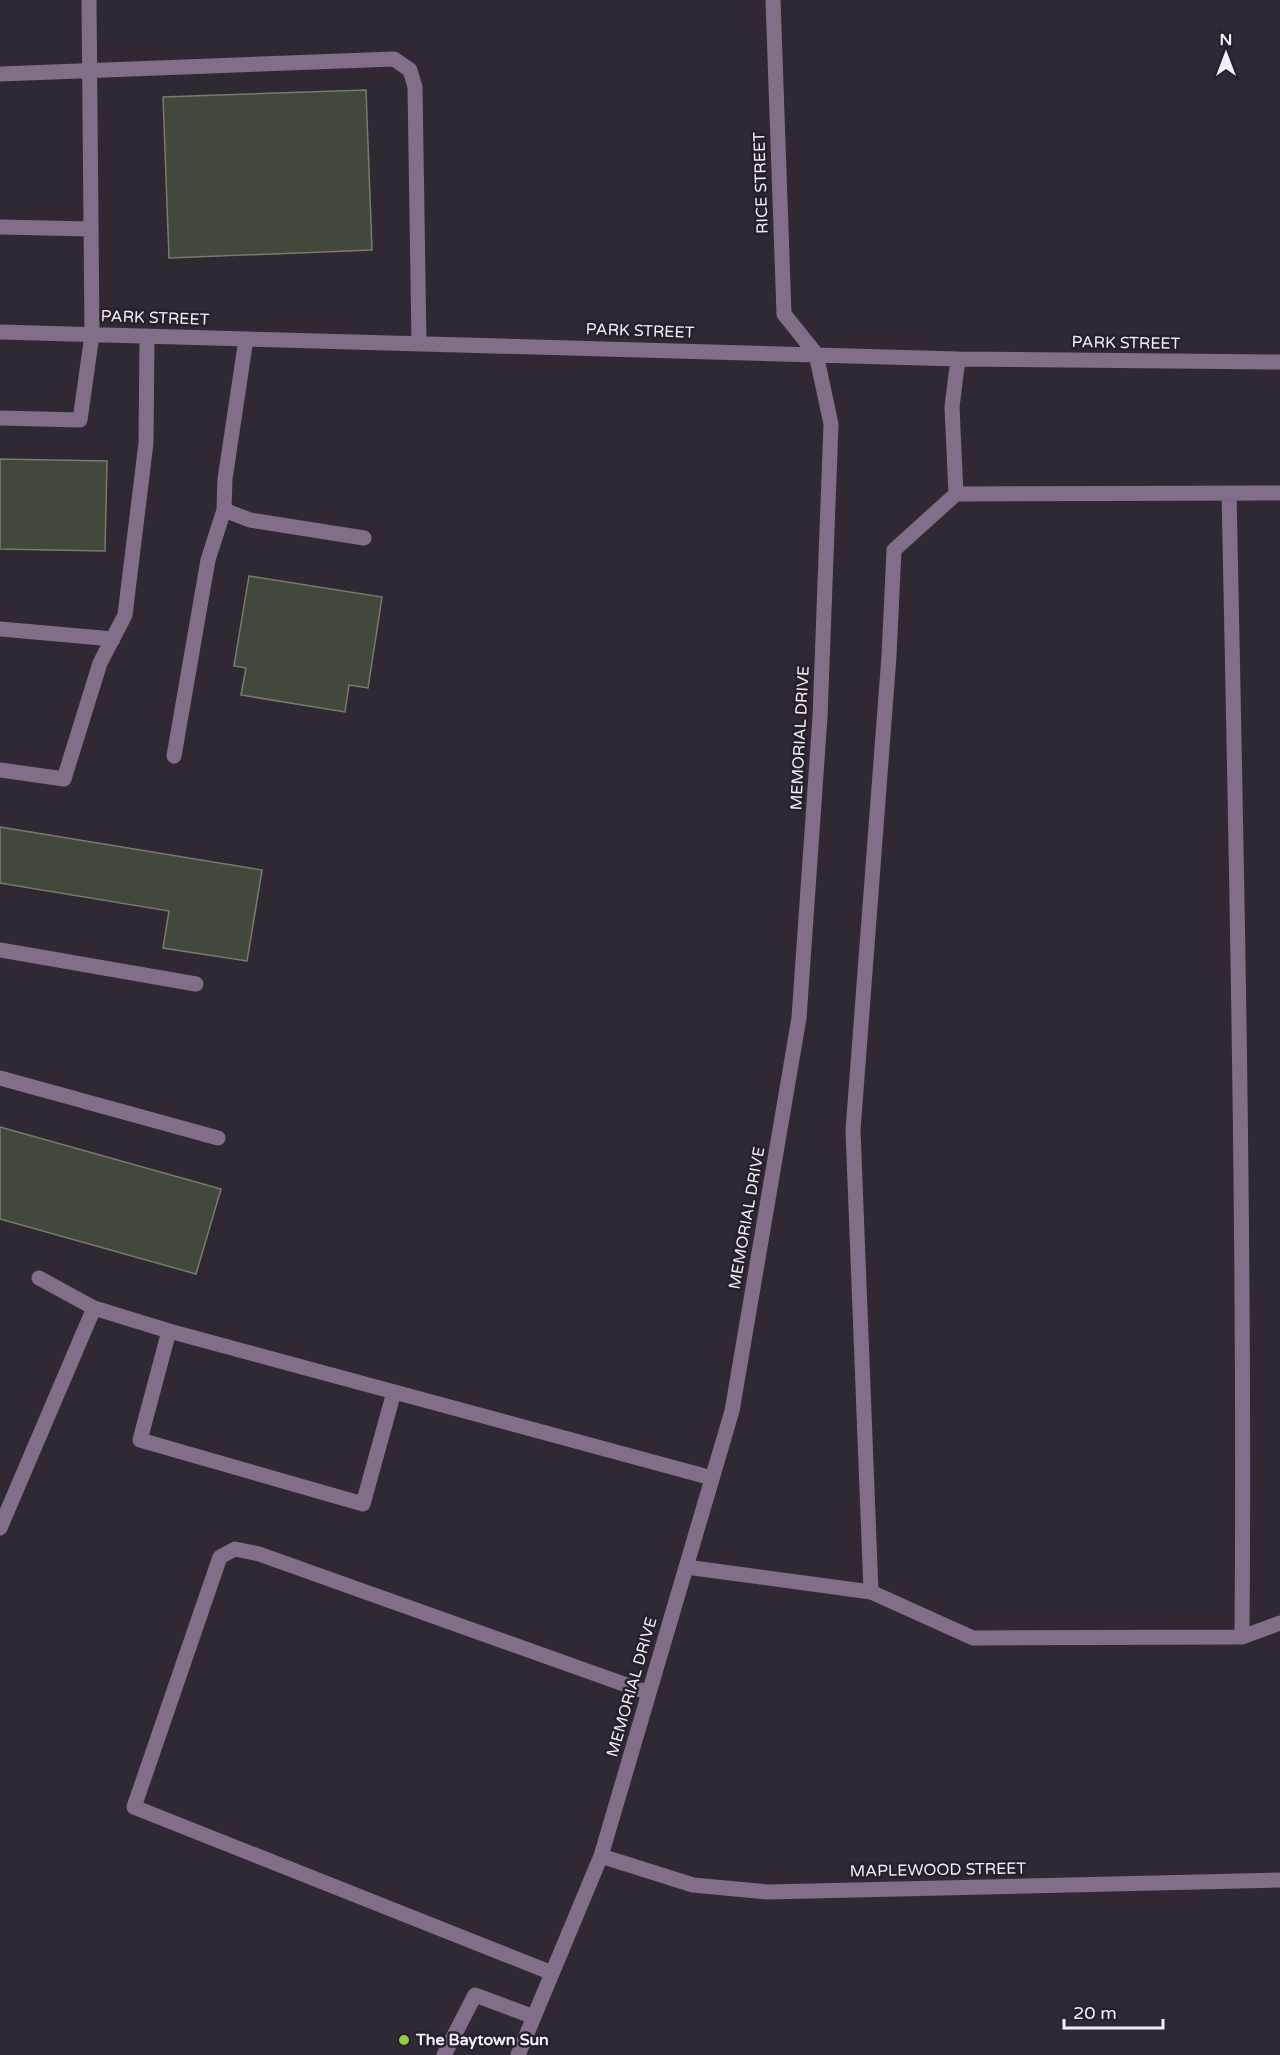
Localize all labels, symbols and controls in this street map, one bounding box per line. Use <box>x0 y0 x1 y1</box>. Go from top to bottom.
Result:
north arrow <box>1196 24 1256 84</box>
text: N <box>1220 30 1232 50</box>
street label: RICE STREET <box>749 131 773 234</box>
street label: PARK STREET <box>100 306 210 330</box>
street label: PARK STREET <box>585 319 695 343</box>
street label: PARK STREET <box>1071 332 1181 354</box>
street label: MEMORIAL DRIVE <box>786 665 814 811</box>
street label: MEMORIAL DRIVE <box>725 1145 769 1291</box>
street label: MEMORIAL DRIVE <box>602 1615 662 1759</box>
street label: MAPLEWOOD STREET <box>850 1858 1027 1882</box>
scale bar <box>1064 1992 1163 2030</box>
text: 20 m <box>1073 2002 1117 2024</box>
place label: The Baytown Sun <box>415 2030 549 2050</box>
marker: The Baytown Sun <box>397 2033 411 2047</box>

